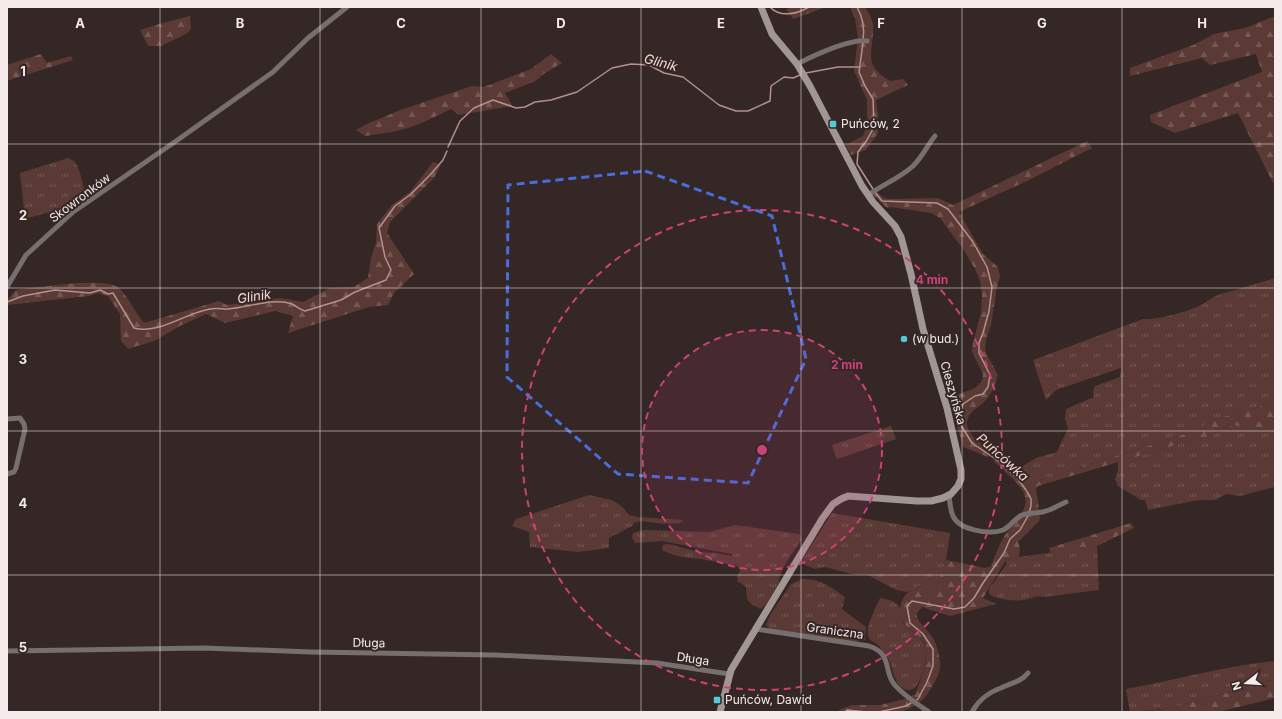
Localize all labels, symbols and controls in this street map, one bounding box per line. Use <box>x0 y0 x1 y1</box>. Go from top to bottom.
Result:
text: A <box>75 15 85 31</box>
text: B <box>236 15 245 31</box>
text: C <box>396 15 406 31</box>
text: D <box>556 15 566 31</box>
text: E <box>717 15 725 31</box>
text: F <box>877 15 885 31</box>
text: G <box>1037 15 1047 31</box>
text: H <box>1197 15 1207 31</box>
water label: Glinik <box>643 50 680 74</box>
text: 1 <box>20 63 26 79</box>
place label: Puńców, 2 <box>841 116 900 131</box>
marker: Puńców, 2 <box>828 119 838 129</box>
street label: Skowronków <box>46 170 113 225</box>
text: 2 <box>19 207 27 223</box>
text: 4 min <box>916 272 948 287</box>
water label: Glinik <box>236 285 273 307</box>
place label: (w bud.) <box>912 331 959 346</box>
marker: (w bud.) <box>899 334 909 344</box>
text: 3 <box>19 351 27 367</box>
text: 2 min <box>831 357 863 372</box>
street label: Cieszyńska <box>937 359 970 426</box>
water label: Puńcówka <box>974 430 1032 484</box>
centre of rings <box>755 443 769 457</box>
text: 4 <box>19 495 28 511</box>
street label: Graniczna <box>806 619 865 642</box>
street label: Długa <box>352 635 386 650</box>
text: 5 <box>19 639 27 655</box>
street label: Długa <box>676 649 710 668</box>
north arrow <box>1226 663 1266 703</box>
text: N <box>1229 680 1244 692</box>
place label: Puńców, Dawid <box>725 692 812 707</box>
marker: Puńców, Dawid <box>712 695 722 705</box>

